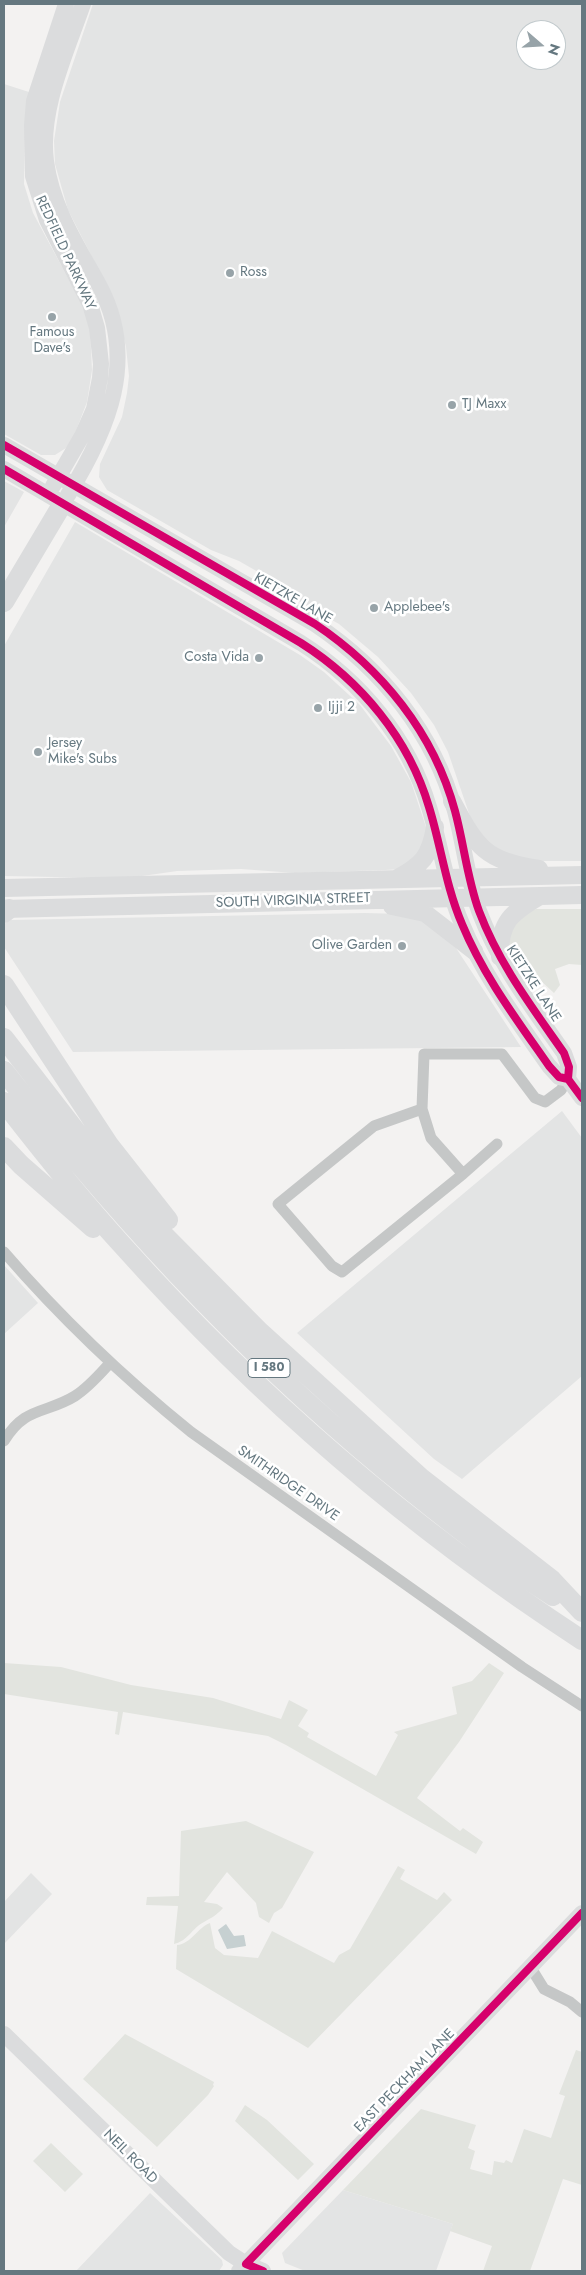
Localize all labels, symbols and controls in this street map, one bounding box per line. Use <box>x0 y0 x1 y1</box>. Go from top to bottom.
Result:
north arrow <box>516 20 566 70</box>
text: N <box>543 41 566 58</box>
street label: REDFIELD PARKWAY <box>31 193 99 313</box>
place label: Ross <box>240 265 267 281</box>
marker: Ross <box>224 267 236 279</box>
marker: Famous Dave's <box>46 311 58 323</box>
place label: Famous Dave's <box>30 325 74 358</box>
place label: TJ Maxx <box>462 397 506 413</box>
marker: TJ Maxx <box>446 399 458 411</box>
street label: KIETZKE LANE <box>251 570 335 628</box>
place label: Applebee's <box>384 600 450 616</box>
marker: Applebee's <box>368 602 380 614</box>
place label: Costa Vida <box>184 650 249 666</box>
marker: Costa Vida <box>253 652 265 664</box>
place label: Ijji 2 <box>328 700 355 716</box>
marker: Ijji 2 <box>312 702 324 714</box>
place label: Jersey Mike's Subs <box>48 736 117 769</box>
marker: Jersey Mike's Subs <box>32 746 44 758</box>
street label: SOUTH VIRGINIA STREET <box>215 890 371 912</box>
place label: Olive Garden <box>312 938 392 954</box>
marker: Olive Garden <box>396 940 408 952</box>
street label: KIETZKE LANE <box>502 943 564 1025</box>
road number: I 580 <box>248 1359 290 1378</box>
street label: SMITHRIDGE DRIVE <box>234 1443 342 1525</box>
street label: EAST PECKHAM LANE <box>351 2026 459 2136</box>
street label: NEIL ROAD <box>99 2126 161 2188</box>

